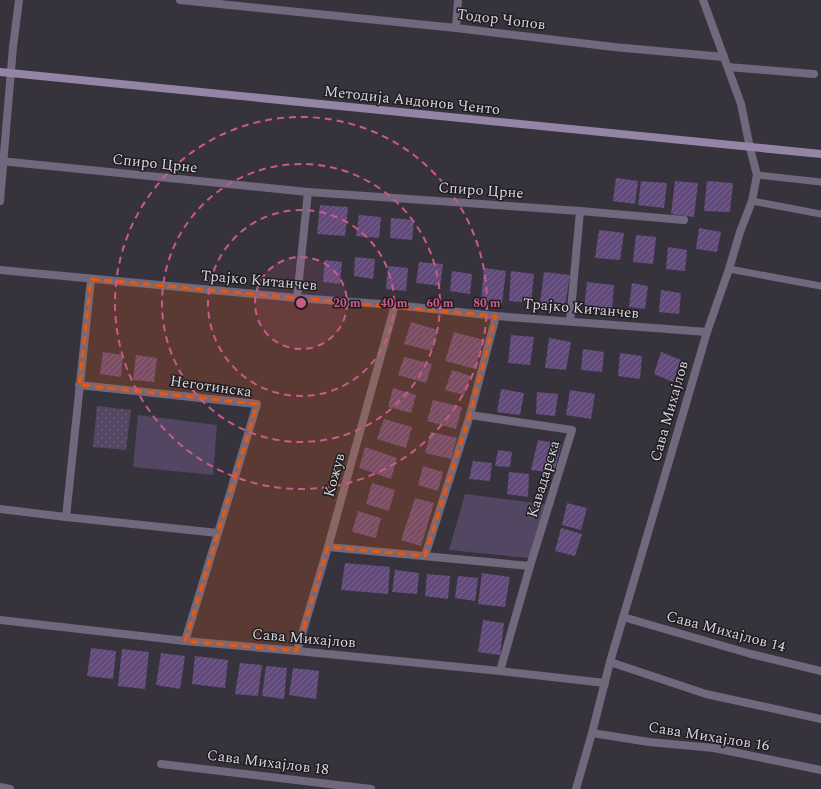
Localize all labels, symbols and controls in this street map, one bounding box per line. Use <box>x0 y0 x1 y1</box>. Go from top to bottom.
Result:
street label: Тодор Чопов <box>455 3 547 36</box>
street label: Методија Андонов Ченто <box>323 80 501 121</box>
street label: Спиро Црне <box>111 148 199 179</box>
street label: Спиро Црне <box>438 176 524 205</box>
street label: Трајко Китанчев <box>200 264 318 297</box>
street label: Трајко Китанчев <box>522 292 640 325</box>
text: 20 m <box>333 294 361 313</box>
text: 40 m <box>380 294 408 313</box>
text: 60 m <box>426 294 454 313</box>
text: 80 m <box>473 294 501 313</box>
centre of rings <box>294 296 308 310</box>
street label: Сава Михајлов <box>644 358 695 464</box>
street label: Неготинска <box>169 369 254 404</box>
street label: Кавадарска <box>521 437 566 521</box>
street label: Кожув <box>318 450 352 500</box>
street label: Сава Михајлов 14 <box>664 605 789 659</box>
street label: Сава Михајлов <box>251 623 357 655</box>
street label: Сава Михајлов 16 <box>647 716 772 758</box>
street label: Сава Михајлов 18 <box>206 744 330 781</box>

